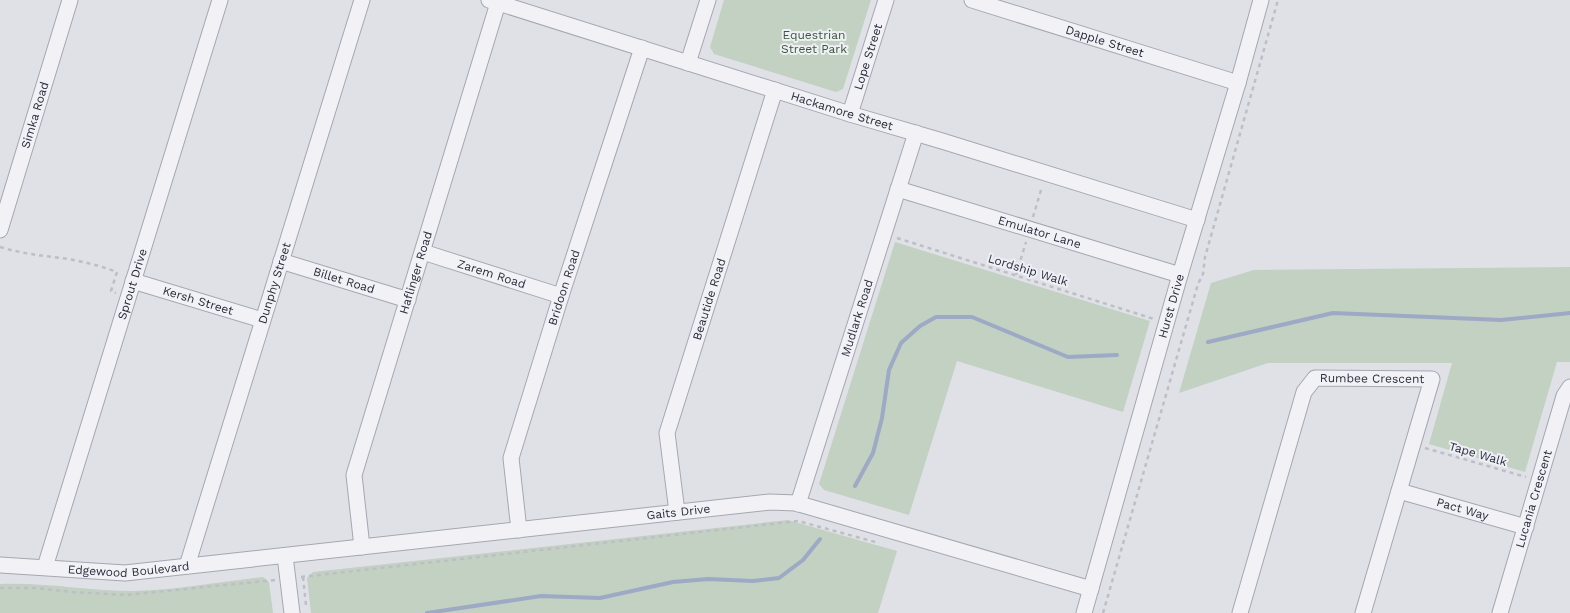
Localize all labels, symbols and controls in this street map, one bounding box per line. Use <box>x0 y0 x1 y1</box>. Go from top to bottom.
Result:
street label: Lope Street <box>851 22 885 92</box>
street label: Dapple Street <box>1064 23 1146 60</box>
park label: Equestrian Street Park <box>781 28 847 56</box>
street label: Simka Road <box>18 80 52 150</box>
street label: Hackamore Street <box>789 89 895 133</box>
street label: Emulator Lane <box>996 213 1083 251</box>
street label: Haflinger Road <box>397 230 435 316</box>
street label: Dunphy Street <box>255 241 294 326</box>
street label: Sprout Drive <box>115 247 150 321</box>
street label: Bridoon Road <box>545 248 583 327</box>
street label: Lordship Walk <box>986 251 1070 289</box>
street label: Zarem Road <box>456 256 527 291</box>
street label: Beautide Road <box>690 256 729 342</box>
street label: Billet Road <box>312 264 377 296</box>
street label: Hurst Drive <box>1155 272 1187 340</box>
street label: Mudlark Road <box>838 278 876 359</box>
street label: Kersh Street <box>161 283 235 318</box>
street label: Rumbee Crescent <box>1320 371 1424 386</box>
street label: Tape Walk <box>1448 439 1509 469</box>
street label: Lucania Crescent <box>1513 448 1555 550</box>
street label: Pact Way <box>1435 495 1491 523</box>
street label: Gaits Drive <box>646 502 711 523</box>
street label: Edgewood Boulevard <box>67 559 190 580</box>

